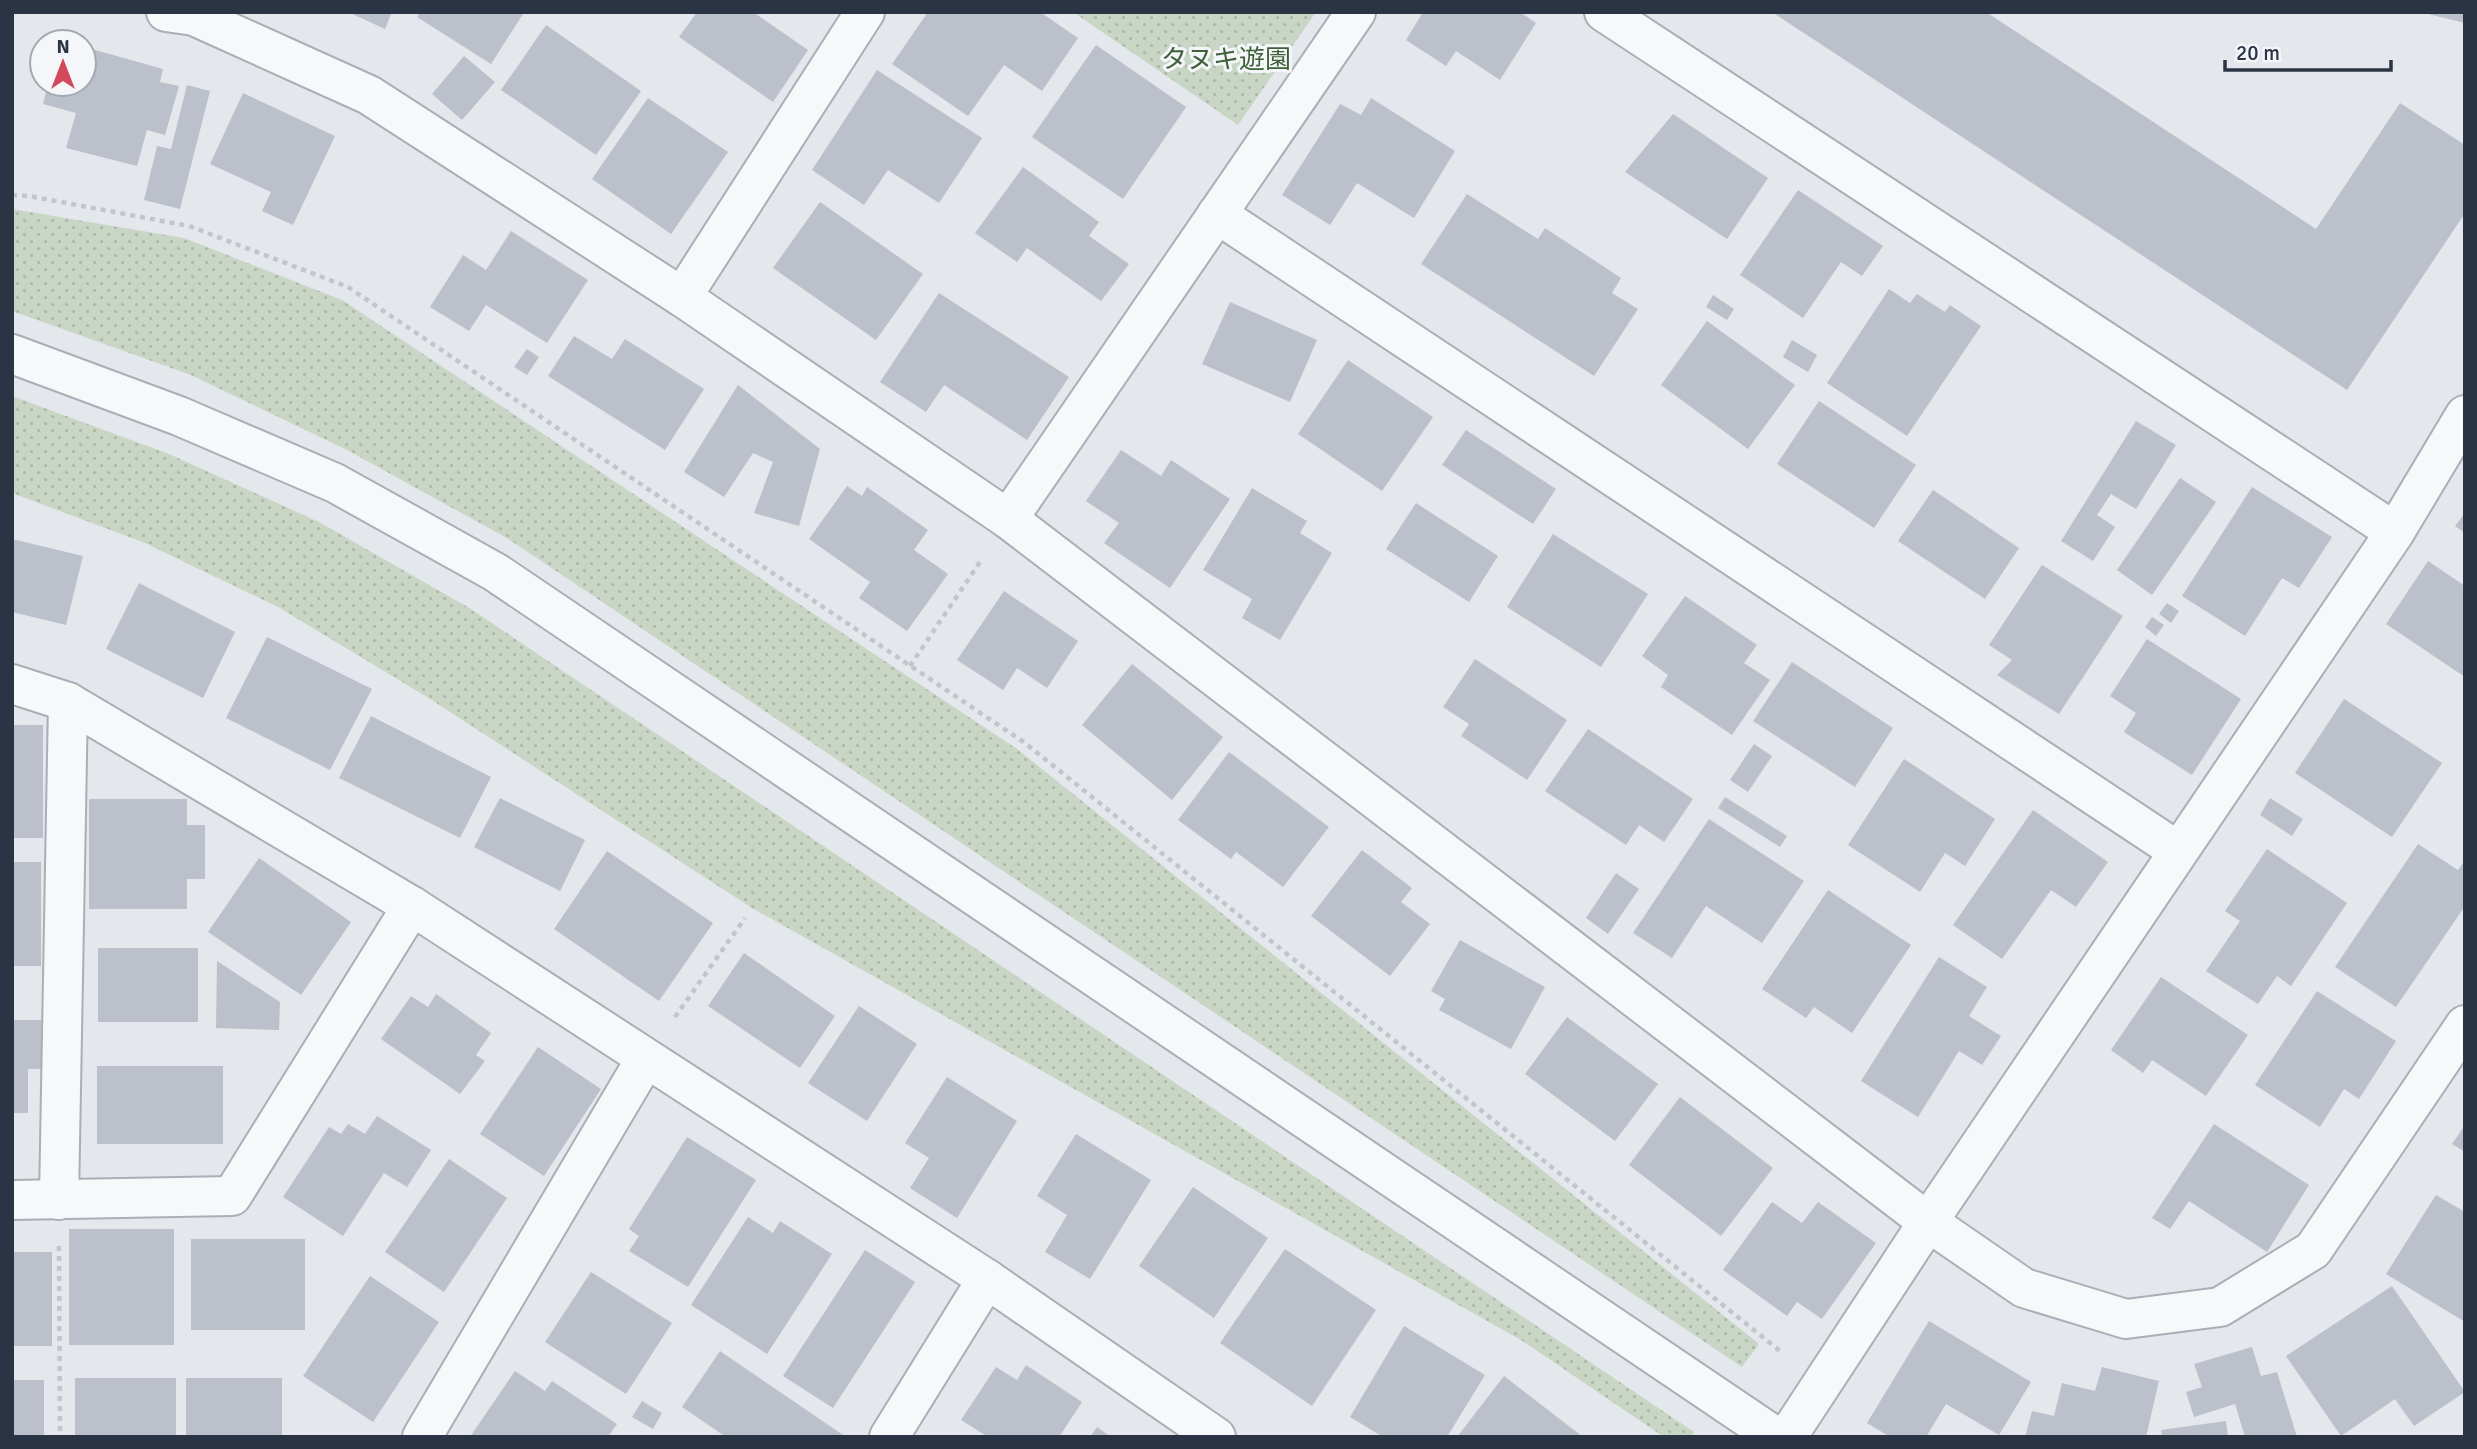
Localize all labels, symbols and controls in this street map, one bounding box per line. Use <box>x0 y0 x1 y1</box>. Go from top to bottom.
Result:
north arrow <box>28 28 98 98</box>
scale bar <box>2225 28 2391 72</box>
text: N <box>56 35 70 59</box>
text: 20 m <box>2236 40 2280 66</box>
park label: タヌキ遊園 <box>1161 44 1291 76</box>

